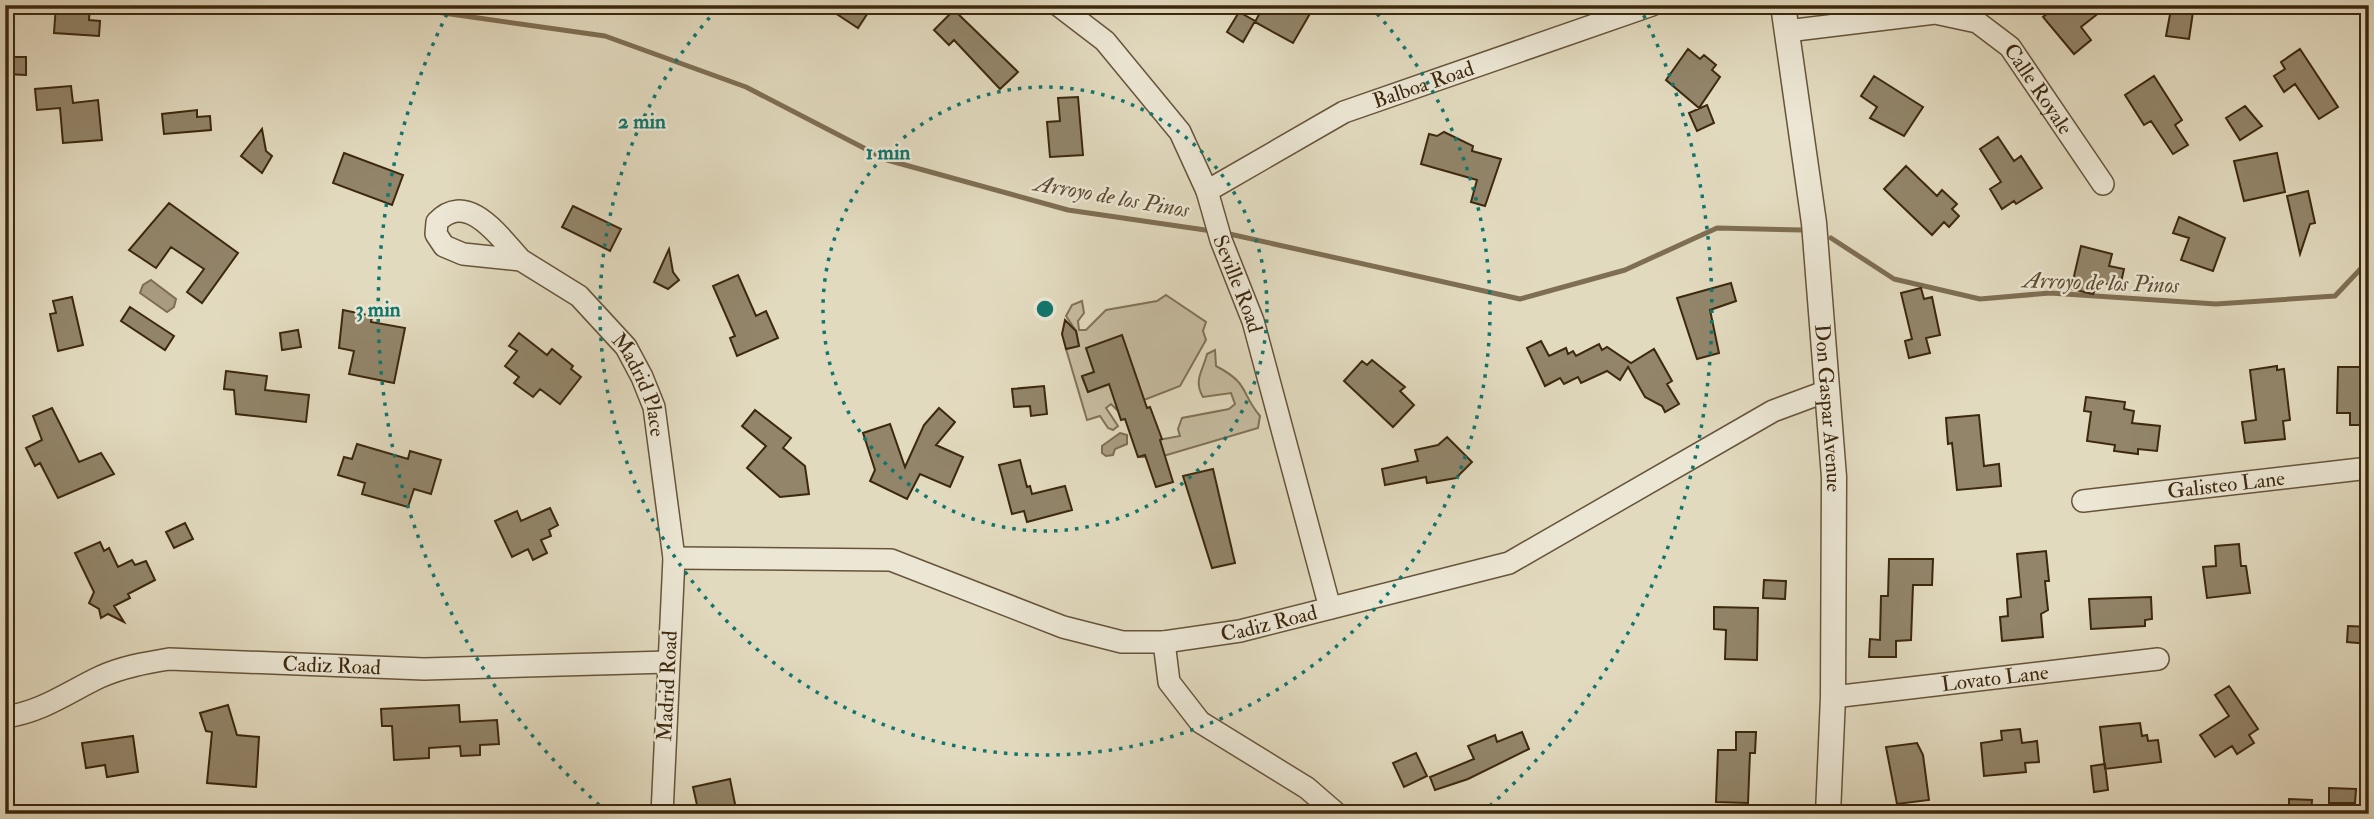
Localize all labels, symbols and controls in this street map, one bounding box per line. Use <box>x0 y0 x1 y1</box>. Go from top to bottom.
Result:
street label: Calle Royale <box>1997 38 2079 140</box>
street label: Balboa Road <box>1369 55 1478 115</box>
text: 2 min <box>618 108 666 135</box>
text: 1 min <box>866 139 910 166</box>
water label: Arroyo de los Pinos <box>1029 168 1192 224</box>
street label: Seville Road <box>1206 231 1269 336</box>
water label: Arroyo de los Pinos <box>2019 265 2180 300</box>
text: 3 min <box>355 296 401 323</box>
centre of rings <box>1033 297 1057 321</box>
street label: Don Gaspar Avenue <box>1808 323 1847 492</box>
street label: Madrid Place <box>606 327 671 439</box>
street label: Galisteo Lane <box>2166 465 2287 505</box>
street label: Cadiz Road <box>1219 599 1321 648</box>
street label: Madrid Road <box>651 629 684 742</box>
street label: Cadiz Road <box>282 650 382 681</box>
street label: Lovato Lane <box>1940 659 2050 698</box>

